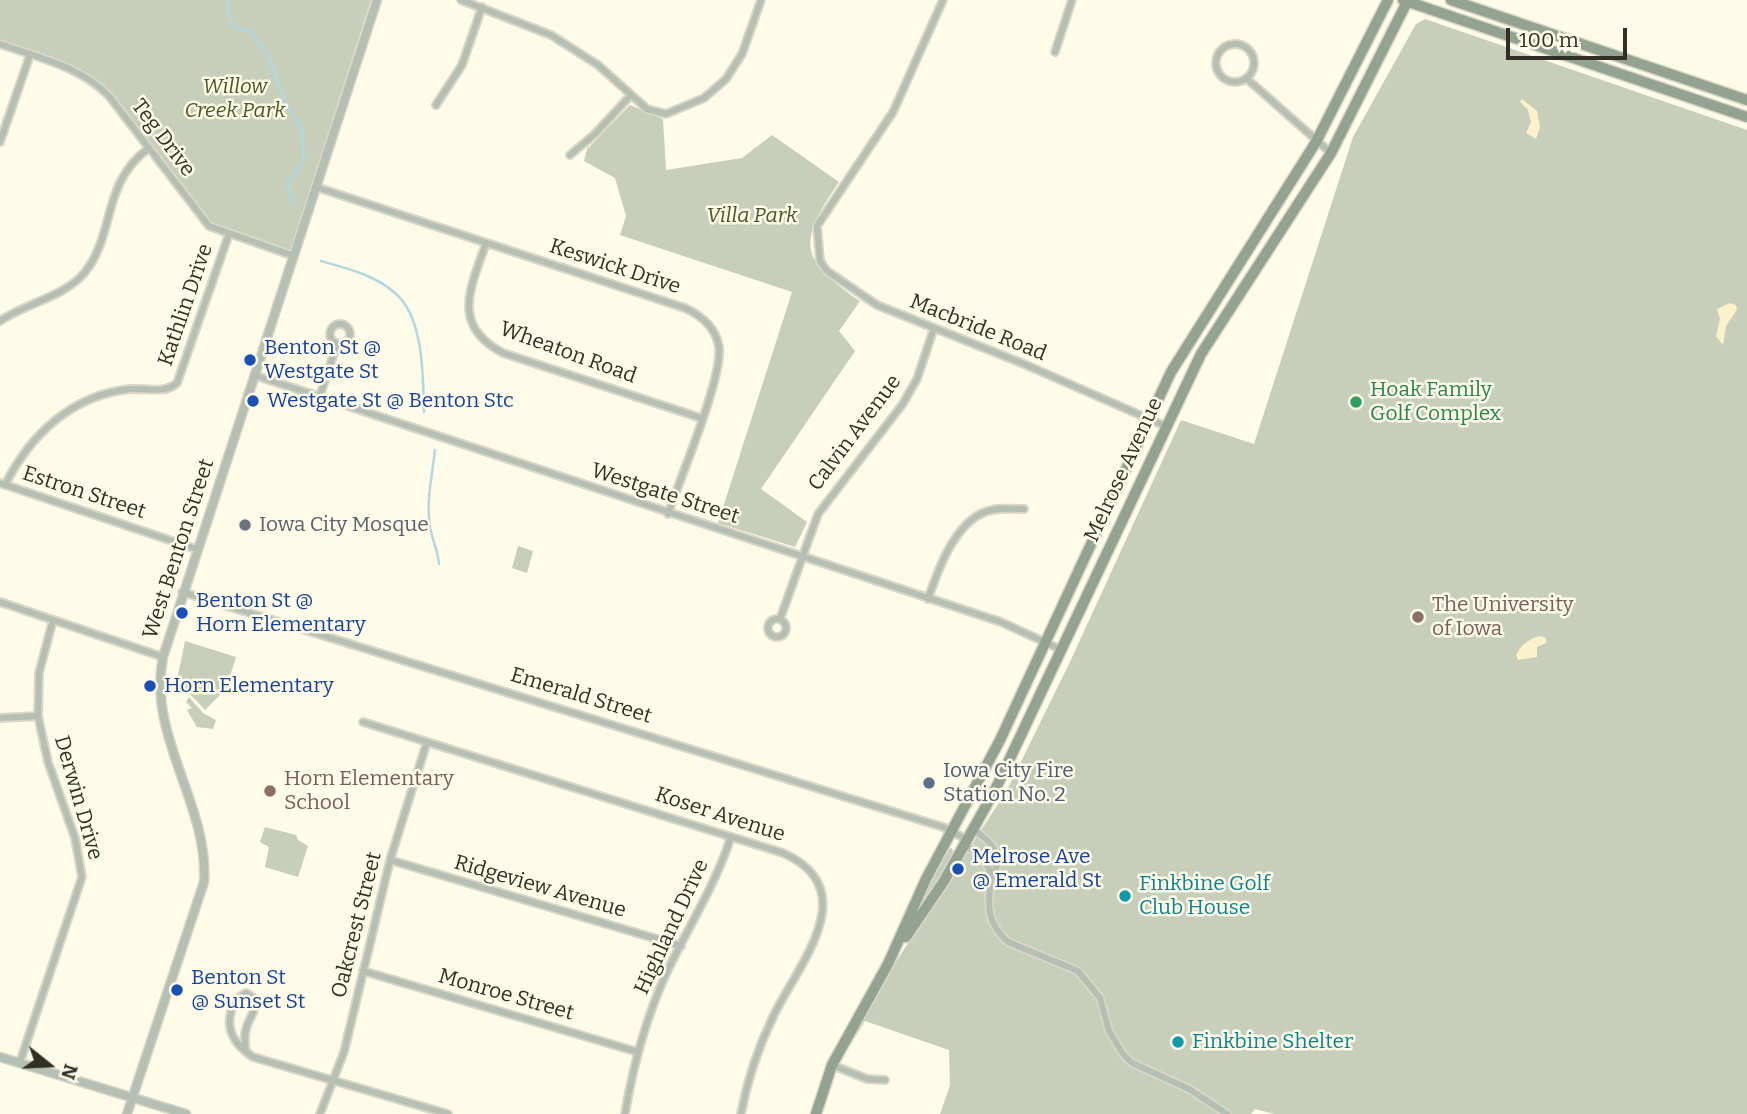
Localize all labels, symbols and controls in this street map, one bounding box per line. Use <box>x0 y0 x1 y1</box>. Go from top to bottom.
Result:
scale bar <box>1509 14 1630 58</box>
text: 100 m <box>1519 27 1579 53</box>
park label: Willow Creek Park <box>184 74 286 124</box>
street label: Teg Drive <box>126 94 200 182</box>
park label: Villa Park <box>707 203 797 229</box>
street label: Keswick Drive <box>546 234 684 300</box>
street label: Kathlin Drive <box>153 241 219 369</box>
street label: Macbride Road <box>906 289 1050 367</box>
street label: Wheaton Road <box>496 317 640 389</box>
place label: Benton St @ Westgate St <box>264 335 381 385</box>
marker: Benton St @ Westgate St <box>242 352 258 368</box>
street label: Calvin Avenue <box>803 370 907 496</box>
place label: Hoak Family Golf Complex <box>1370 377 1501 427</box>
place label: Westgate St @ Benton Stc <box>267 388 514 414</box>
marker: Westgate St @ Benton Stc <box>245 393 261 409</box>
street label: Melrose Avenue <box>1080 394 1168 546</box>
marker: Hoak Family Golf Complex <box>1348 394 1364 410</box>
street label: West Benton Street <box>138 456 220 642</box>
street label: Westgate Street <box>588 458 742 530</box>
street label: Estron Street <box>19 461 149 525</box>
place label: Iowa City Mosque <box>259 512 429 538</box>
marker: Iowa City Mosque <box>237 517 253 533</box>
place label: Benton St @ Horn Elementary <box>196 588 366 638</box>
place label: The University of Iowa <box>1432 592 1574 642</box>
marker: Benton St @ Horn Elementary <box>174 605 190 621</box>
marker: The University of Iowa <box>1410 609 1426 625</box>
street label: Emerald Street <box>507 663 655 729</box>
place label: Horn Elementary <box>164 673 334 699</box>
marker: Horn Elementary <box>142 678 158 694</box>
street label: Derwin Drive <box>48 733 108 863</box>
place label: Iowa City Fire Station No. 2 <box>943 758 1074 808</box>
place label: Horn Elementary School <box>284 766 454 816</box>
marker: Iowa City Fire Station No. 2 <box>921 775 937 791</box>
street label: Koser Avenue <box>652 782 788 848</box>
marker: Horn Elementary School <box>262 783 278 799</box>
place label: Melrose Ave @ Emerald St <box>972 844 1102 894</box>
street label: Oakcrest Street <box>327 849 387 1001</box>
street label: Ridgeview Avenue <box>451 850 629 924</box>
street label: Highland Drive <box>630 855 714 999</box>
marker: Melrose Ave @ Emerald St <box>950 861 966 877</box>
place label: Finkbine Golf Club House <box>1139 871 1270 921</box>
marker: Finkbine Golf Club House <box>1117 888 1133 904</box>
street label: Monroe Street <box>435 964 577 1026</box>
place label: Benton St @ Sunset St <box>191 965 305 1015</box>
marker: Benton St @ Sunset St <box>169 982 185 998</box>
place label: Finkbine Shelter <box>1192 1029 1353 1055</box>
north arrow <box>14 1030 84 1100</box>
marker: Finkbine Shelter <box>1170 1034 1186 1050</box>
text: N <box>56 1061 83 1082</box>

